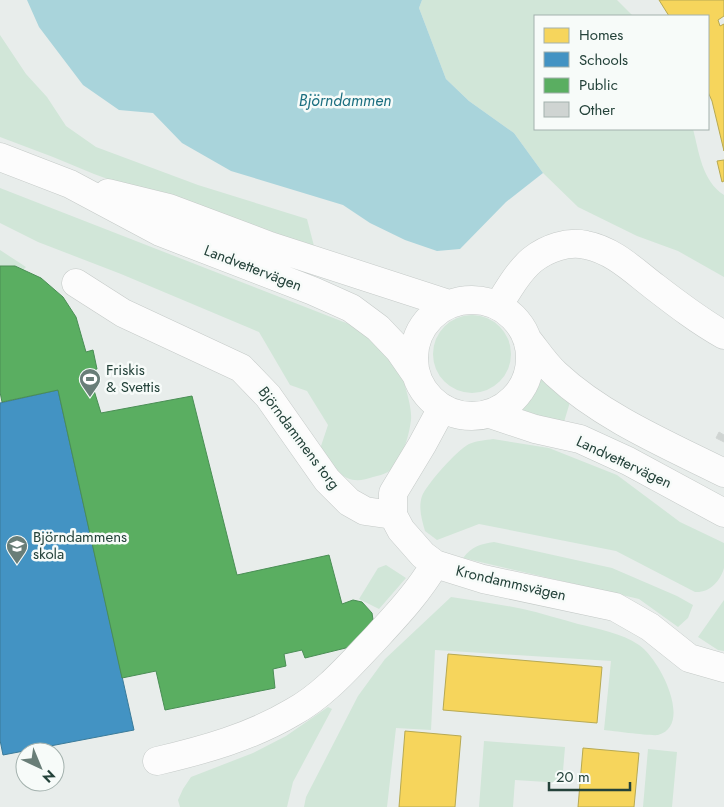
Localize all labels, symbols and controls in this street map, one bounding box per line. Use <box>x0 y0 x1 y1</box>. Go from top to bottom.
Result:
legend <box>534 15 709 130</box>
text: Homes <box>579 24 623 46</box>
text: Schools <box>579 49 628 71</box>
text: Public <box>579 74 618 96</box>
water label: Björndammen <box>299 89 391 112</box>
text: Other <box>579 99 616 121</box>
street label: Landvettervägen <box>201 239 305 297</box>
place label: Friskis & Svettis <box>106 359 160 398</box>
sports icon: Friskis & Svettis <box>78 367 102 398</box>
street label: Björndammens torg <box>253 382 345 494</box>
street label: Landvettervägen <box>573 430 675 494</box>
place label: Björndammens skola <box>33 526 127 565</box>
school or university icon: Björndammens skola <box>5 534 29 565</box>
street label: Krondammsvägen <box>454 560 568 606</box>
north arrow <box>15 742 65 792</box>
scale bar <box>549 760 630 792</box>
text: N <box>38 765 60 787</box>
text: 20 m <box>556 766 590 788</box>

